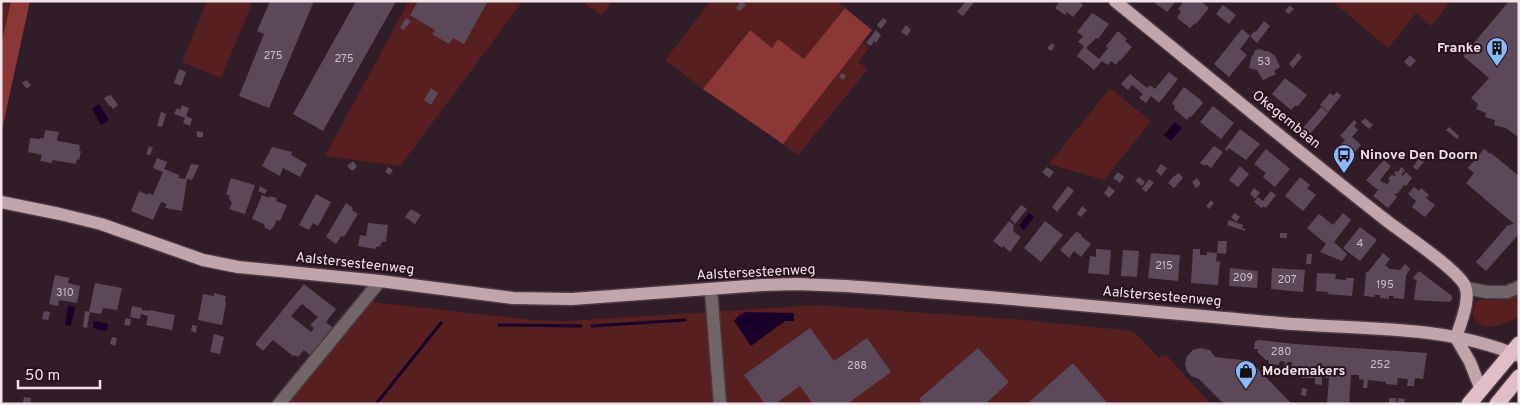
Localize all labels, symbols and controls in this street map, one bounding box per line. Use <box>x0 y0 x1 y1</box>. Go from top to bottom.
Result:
building icon: Franke <box>1485 36 1509 67</box>
place label: Franke <box>1437 40 1481 57</box>
house number: 275 <box>263 49 283 63</box>
house number: 275 <box>334 52 354 66</box>
house number: 53 <box>1257 55 1271 69</box>
street label: Okegembaan <box>1248 87 1324 153</box>
bus stop icon: Ninove Den Doorn <box>1332 143 1356 174</box>
place label: Ninove Den Doorn <box>1360 147 1478 164</box>
house number: 4 <box>1357 237 1364 251</box>
street label: Aalstersesteenweg <box>295 249 415 279</box>
house number: 215 <box>1155 259 1173 273</box>
street label: Aalstersesteenweg <box>696 261 816 285</box>
house number: 209 <box>1233 271 1253 285</box>
house number: 207 <box>1277 273 1297 287</box>
house number: 195 <box>1376 278 1394 292</box>
street label: Aalstersesteenweg <box>1102 283 1222 311</box>
house number: 310 <box>56 286 74 300</box>
house number: 280 <box>1271 345 1291 359</box>
scale bar <box>18 358 100 390</box>
house number: 252 <box>1370 358 1390 372</box>
house number: 288 <box>847 359 867 373</box>
shop icon: Modemakers <box>1234 359 1258 390</box>
place label: Modemakers <box>1262 363 1345 380</box>
text: 50 m <box>25 367 60 386</box>

